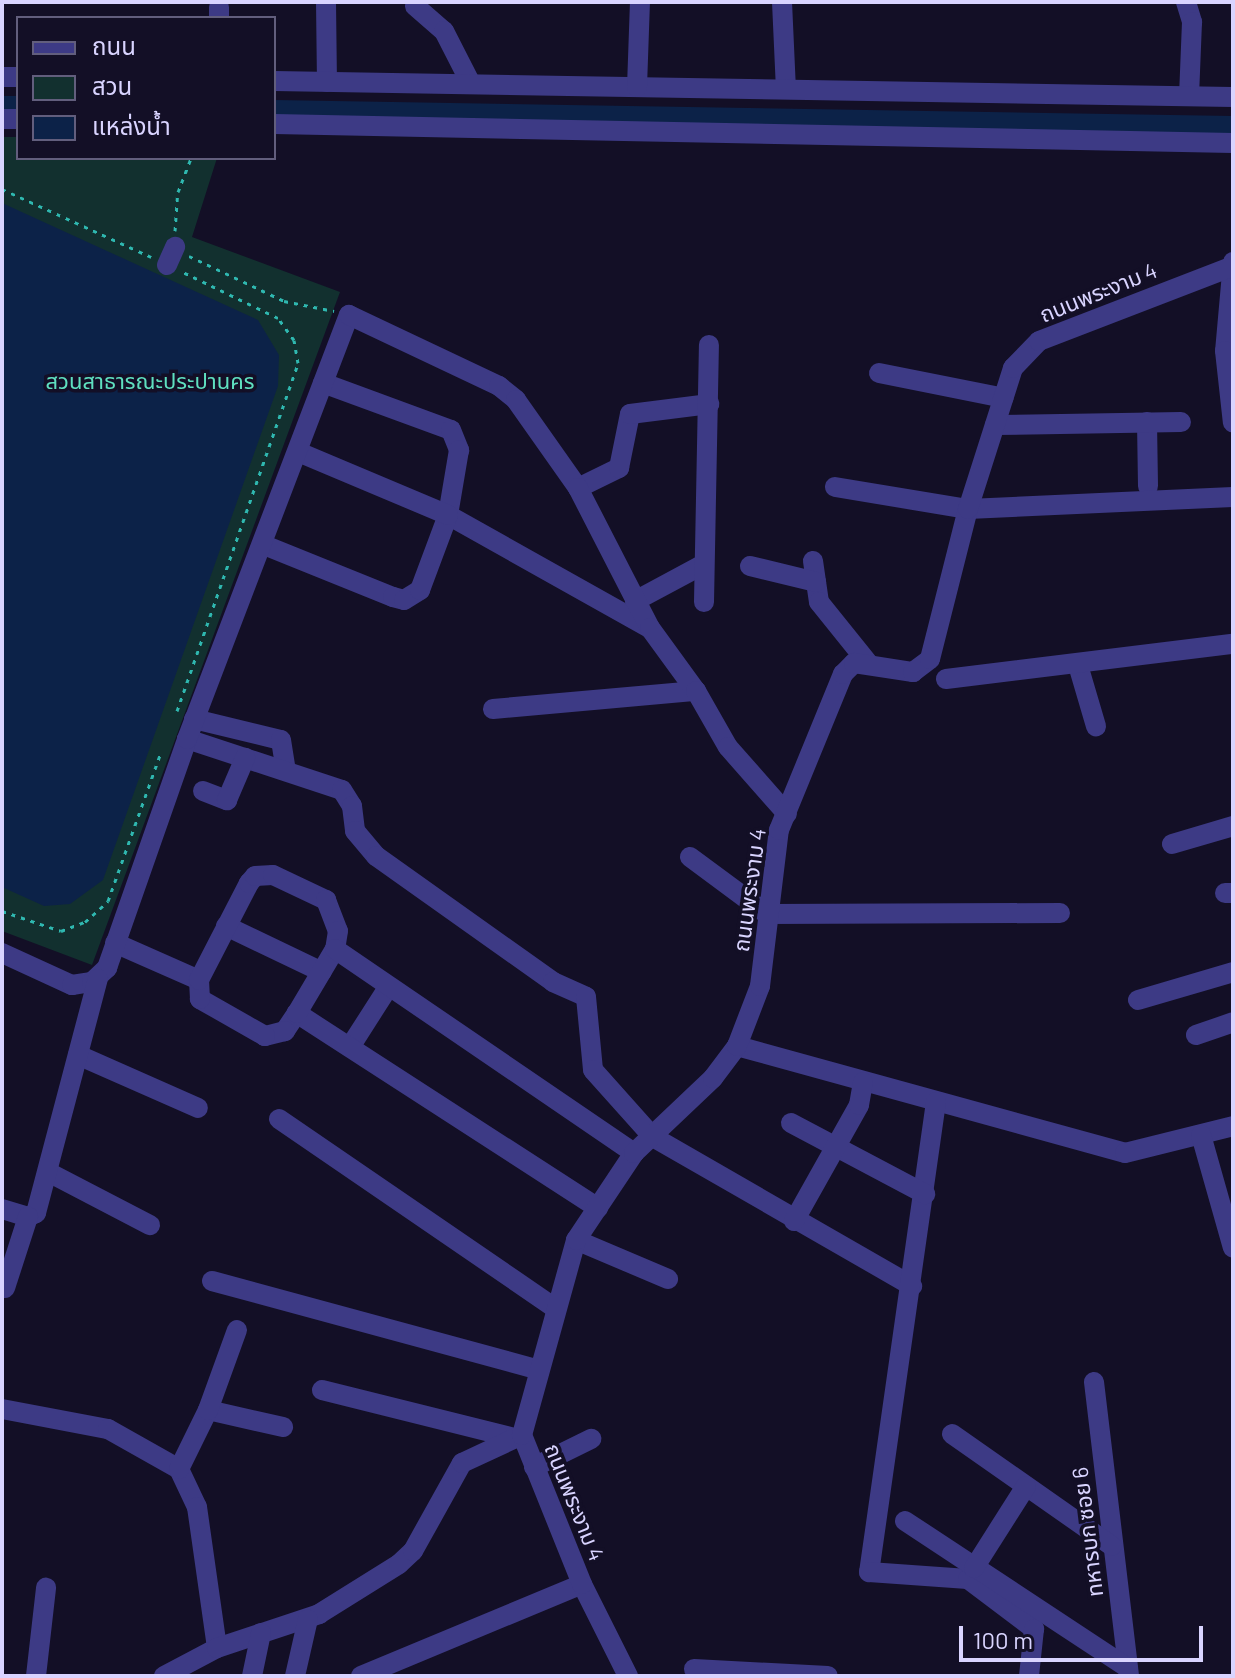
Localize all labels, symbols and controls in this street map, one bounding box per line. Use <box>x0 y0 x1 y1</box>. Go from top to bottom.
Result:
legend <box>16 16 276 160</box>
text: ถนน <box>92 31 136 60</box>
text: สวน <box>92 71 132 100</box>
text: แหล่งน้ำ <box>92 111 171 140</box>
street label: ถนนพระงาม 4 <box>1035 256 1161 328</box>
park label: สวนสาธารณะประปานคร <box>46 368 254 394</box>
street label: ถนนพระงาม 4 <box>727 827 771 953</box>
street label: ถนนพระงาม 4 <box>539 1439 611 1565</box>
street label: ทหารบก ซอย 6 <box>1066 1466 1108 1598</box>
scale bar <box>963 1610 1207 1660</box>
text: 100 m <box>973 1625 1033 1654</box>

